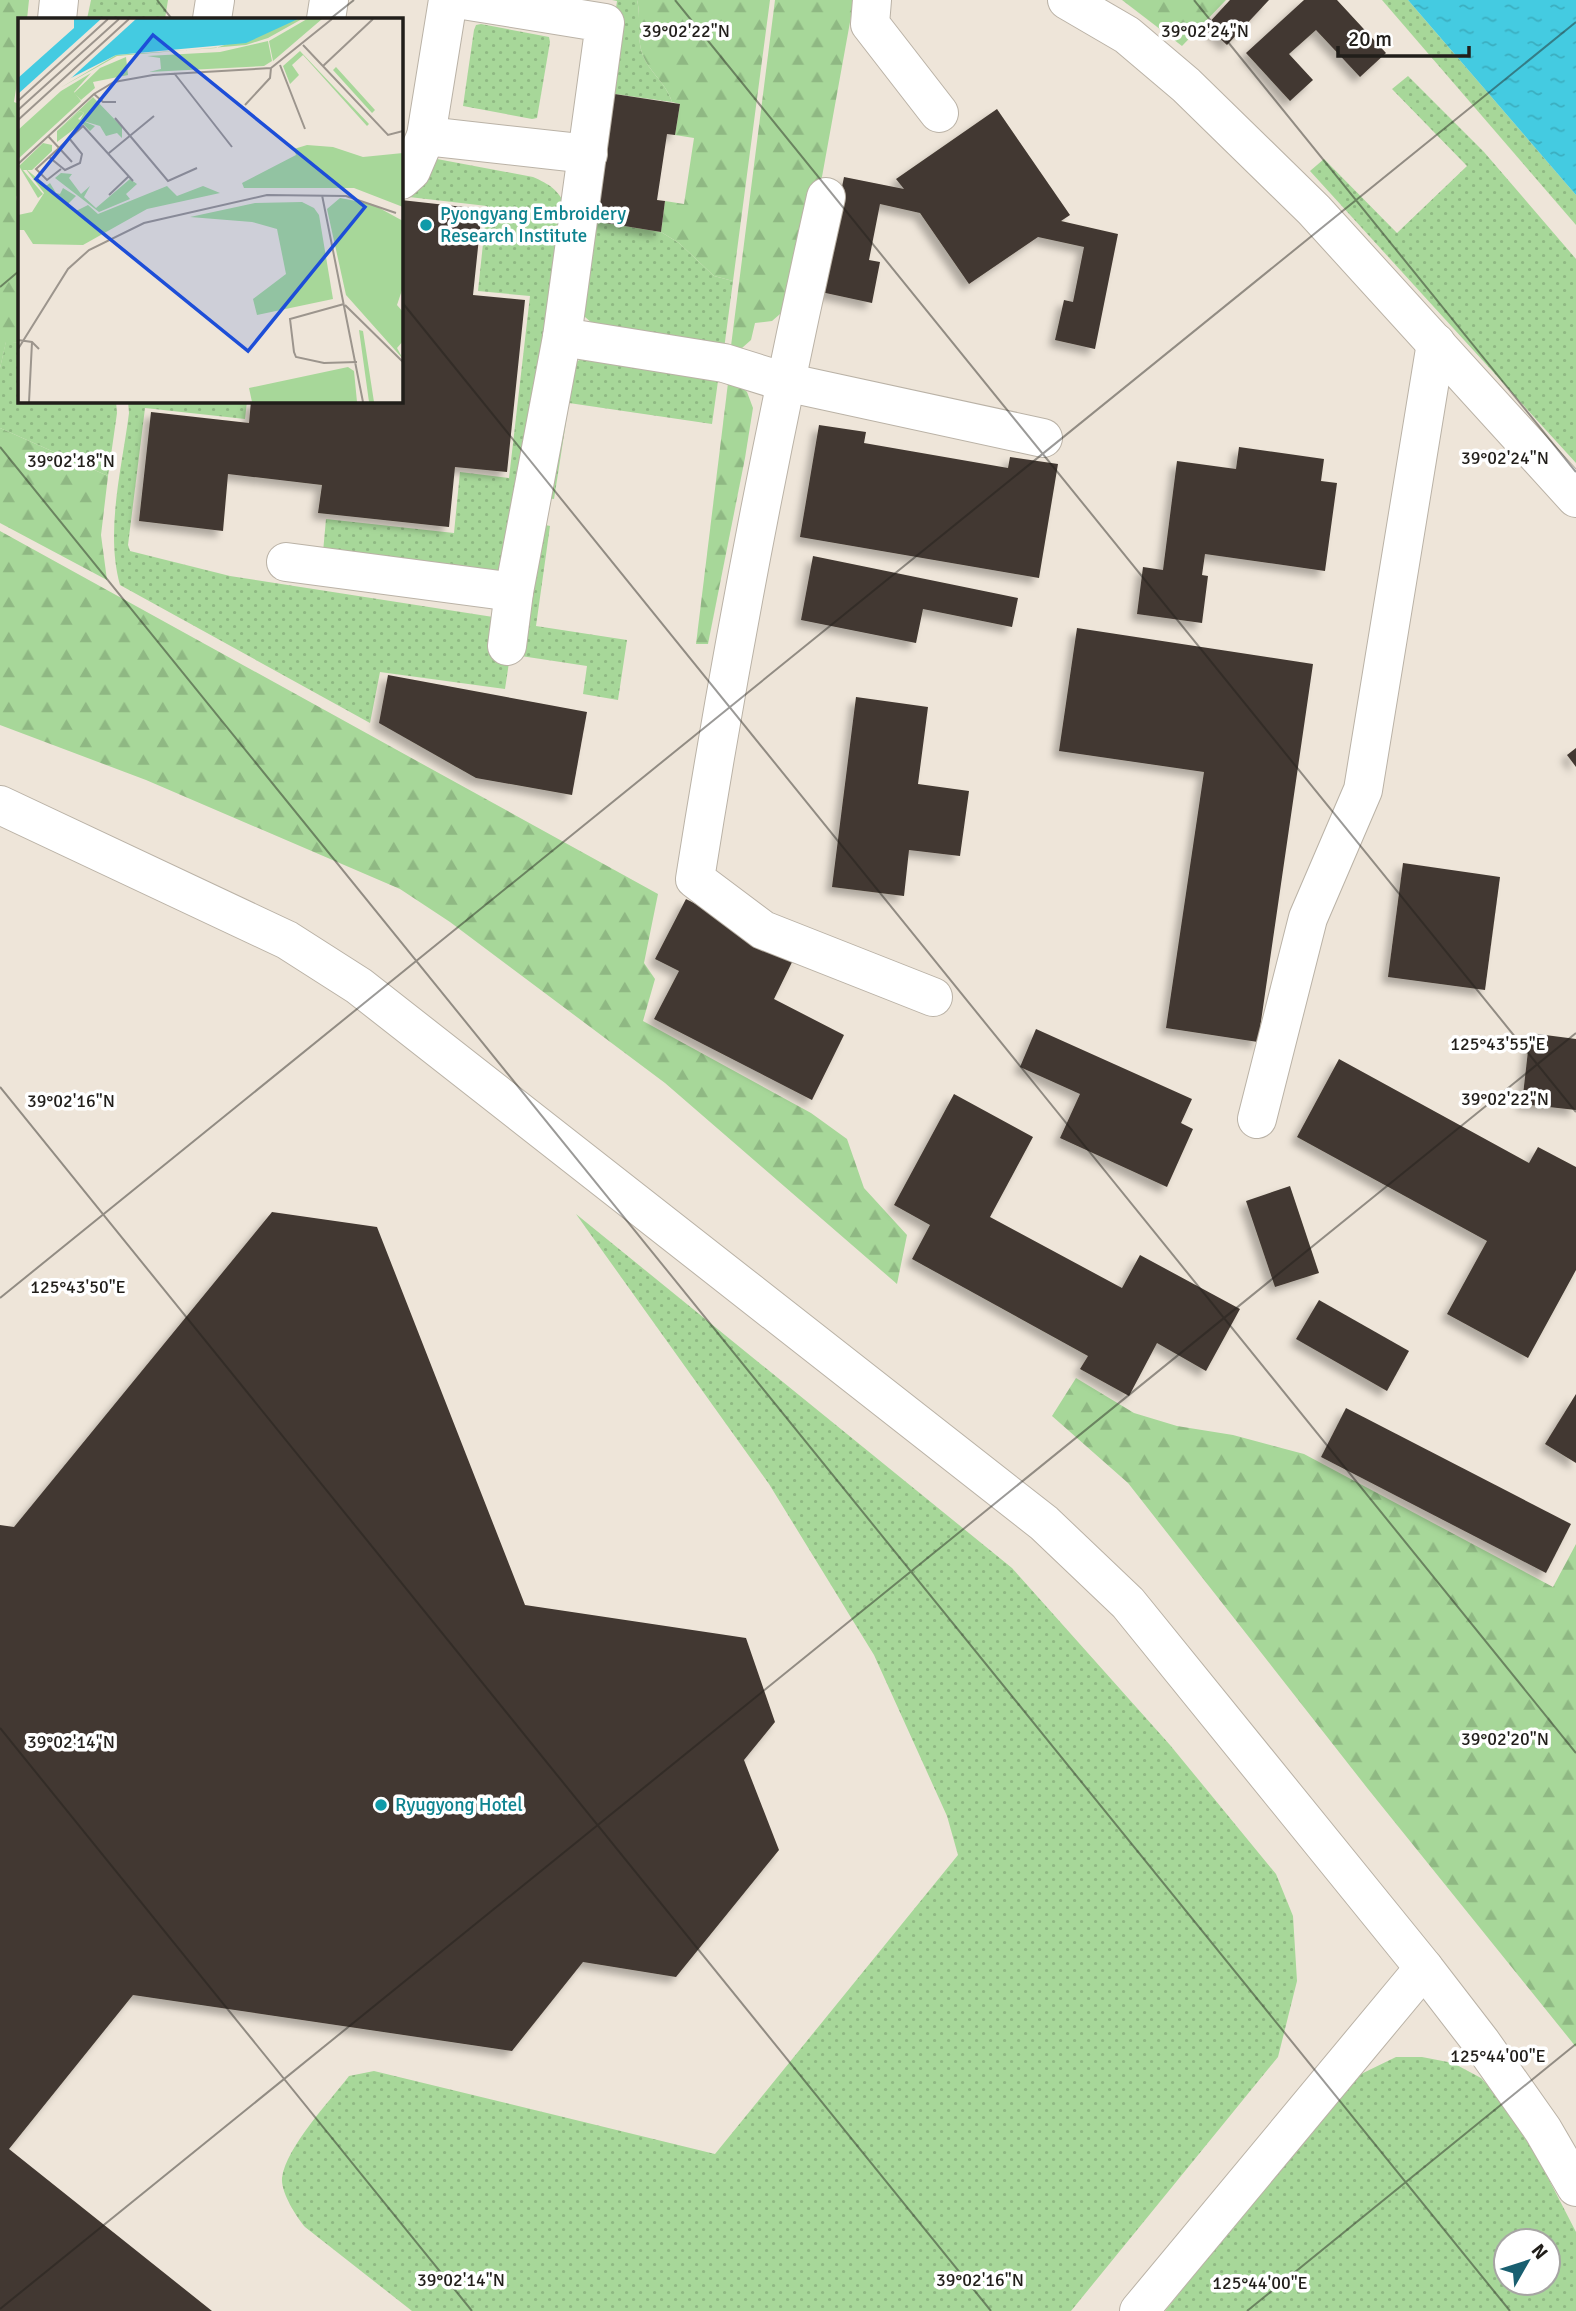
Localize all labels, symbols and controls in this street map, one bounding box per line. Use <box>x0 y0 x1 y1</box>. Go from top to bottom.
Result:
scale bar <box>1338 14 1469 58</box>
inset map <box>18 18 402 402</box>
text: 39°02'22"N <box>642 20 730 42</box>
text: 39°02'24"N <box>1161 20 1249 42</box>
text: 20 m <box>1348 26 1392 52</box>
place label: Pyongyang Embroidery Research Institute <box>440 202 626 248</box>
marker: Pyongyang Embroidery Research Institute <box>418 217 434 233</box>
text: 39°02'24"N <box>1461 447 1549 469</box>
text: 39°02'18"N <box>27 450 115 472</box>
text: 125°43'55"E <box>1450 1033 1546 1055</box>
text: 39°02'22"N <box>1461 1088 1549 1110</box>
text: 39°02'16"N <box>27 1090 115 1112</box>
text: 125°43'50"E <box>30 1276 126 1298</box>
text: 39°02'20"N <box>1461 1728 1549 1750</box>
text: 39°02'14"N <box>27 1731 115 1753</box>
place label: Ryugyong Hotel <box>395 1793 523 1817</box>
marker: Ryugyong Hotel <box>373 1797 389 1813</box>
text: 125°44'00"E <box>1450 2045 1546 2067</box>
north arrow <box>1492 2227 1562 2297</box>
text: N <box>1526 2239 1553 2265</box>
text: 39°02'14"N <box>417 2269 505 2291</box>
text: 39°02'16"N <box>936 2269 1024 2291</box>
text: 125°44'00"E <box>1212 2272 1308 2294</box>

